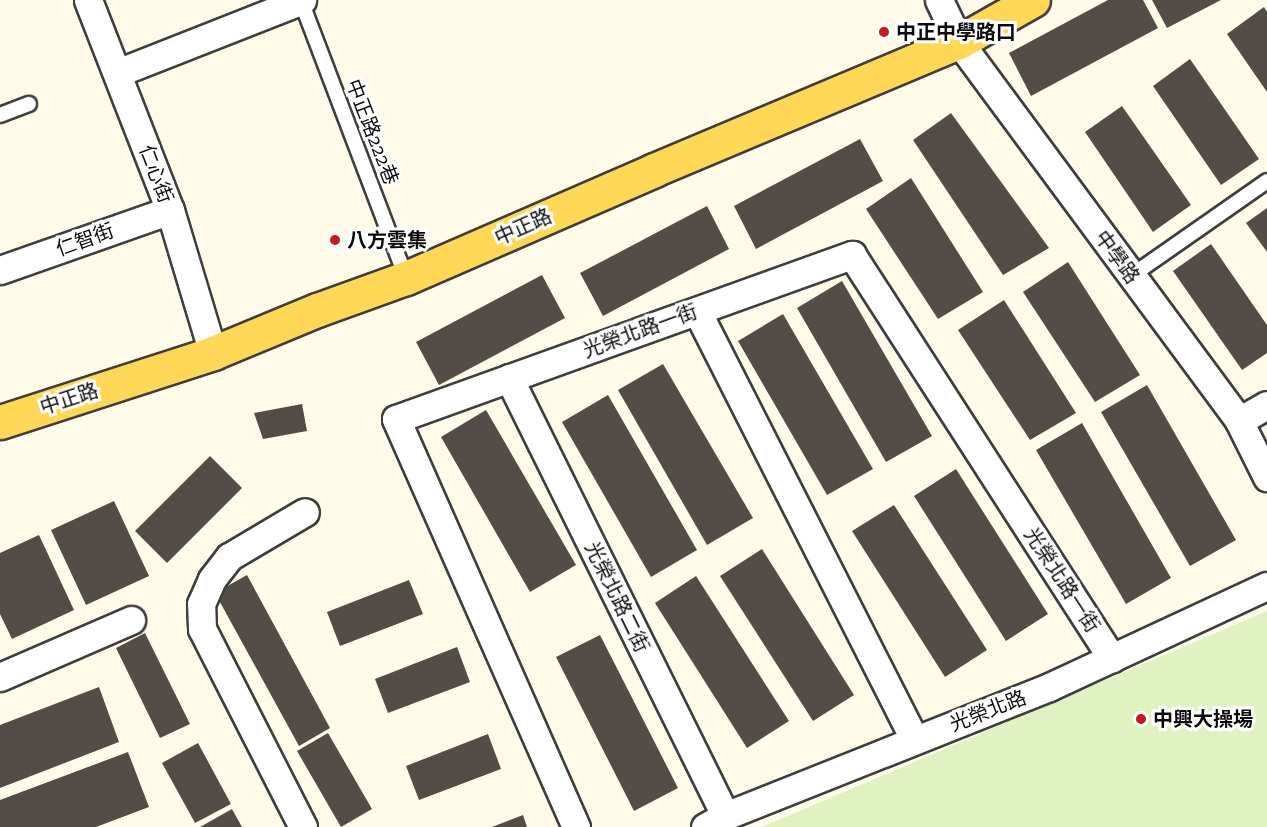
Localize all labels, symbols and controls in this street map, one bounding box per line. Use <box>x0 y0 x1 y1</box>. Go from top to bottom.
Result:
place label: 中正中學路口 <box>896 20 1016 44</box>
marker: 中正中學路口 <box>877 25 891 39</box>
street label: 中正路222巷 <box>341 76 403 188</box>
street label: 仁心街 <box>134 142 178 206</box>
street label: 中正路 <box>491 204 555 250</box>
street label: 仁智街 <box>53 218 117 262</box>
street label: 中學路 <box>1090 226 1144 288</box>
place label: 八方雲集 <box>347 228 427 252</box>
marker: 八方雲集 <box>328 233 342 247</box>
street label: 光榮北路一街 <box>580 299 700 363</box>
street label: 中正路 <box>37 378 101 420</box>
street label: 光榮北路一街 <box>1019 523 1105 637</box>
street label: 光榮北路二街 <box>580 538 654 656</box>
street label: 光榮北路 <box>946 685 1030 737</box>
place label: 中興大操場 <box>1153 707 1253 731</box>
marker: 中興大操場 <box>1134 712 1148 726</box>

